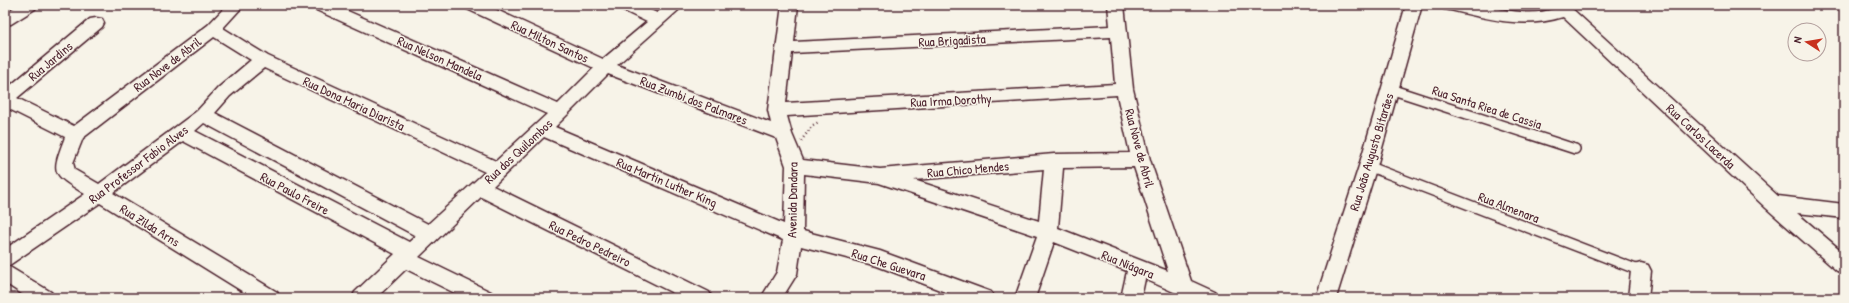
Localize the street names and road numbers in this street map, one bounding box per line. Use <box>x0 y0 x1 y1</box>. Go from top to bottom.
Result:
street label: Rua Milton Santos <box>508 15 592 67</box>
street label: Rua Brigadista <box>918 29 986 51</box>
street label: Rua Nelson Mandela <box>395 31 485 85</box>
street label: Rua Nove de Abril <box>129 32 205 96</box>
street label: Rua Jardins <box>24 37 76 85</box>
street label: Rua Zumbi dos Palmares <box>638 71 750 129</box>
street label: Rua Dona Maria Diarista <box>300 72 408 134</box>
street label: Rua Santa Riea de Cassia <box>1430 81 1544 133</box>
street label: Rua Irma Dorothy <box>910 89 993 111</box>
street label: Rua João Augusto Bitarães <box>1345 91 1397 213</box>
street label: Rua Carlos Lacerda <box>1663 99 1739 173</box>
street label: Rua Nove de Abril <box>1121 107 1159 190</box>
street label: Rua dos Quilombos <box>480 115 556 187</box>
street label: Rua Professor Fabio Alves <box>84 121 192 207</box>
street label: Rua Martin Luther King <box>614 153 720 211</box>
street label: Rua Chico Mendes <box>926 156 1010 182</box>
street label: Avenida Dandara <box>782 162 802 238</box>
street label: Rua Paulo Freire <box>257 167 333 219</box>
street label: Rua Almenara <box>1476 187 1542 227</box>
street label: Rua Zilda Arns <box>117 199 183 251</box>
street label: Rua Pedro Pedreiro <box>546 215 634 271</box>
street label: Rua Che Guevara <box>850 244 928 284</box>
street label: Rua Niágara <box>1099 245 1157 283</box>

